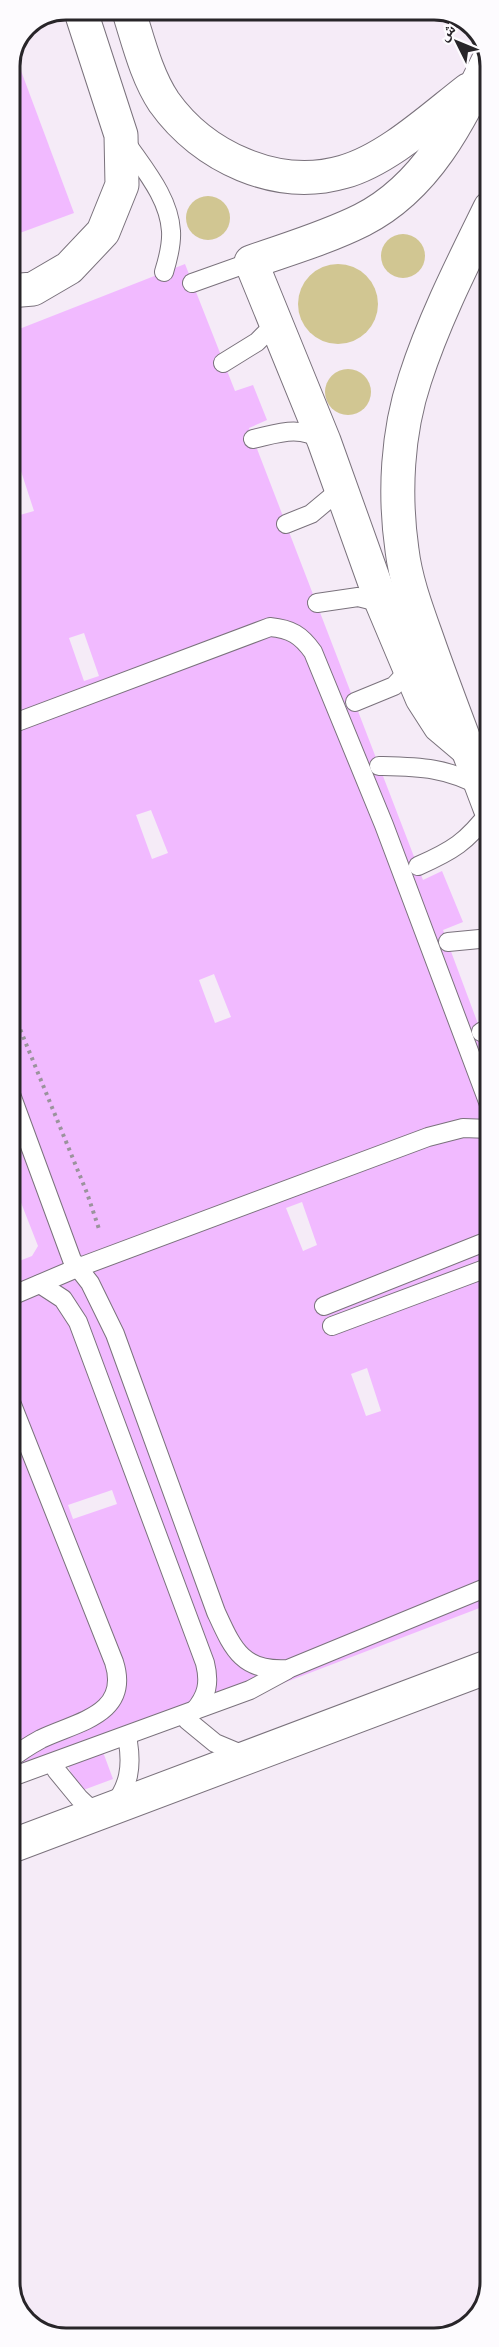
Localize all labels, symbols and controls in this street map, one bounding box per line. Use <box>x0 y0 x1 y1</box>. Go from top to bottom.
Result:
north arrow <box>427 12 487 72</box>
text: ش <box>433 19 459 45</box>

